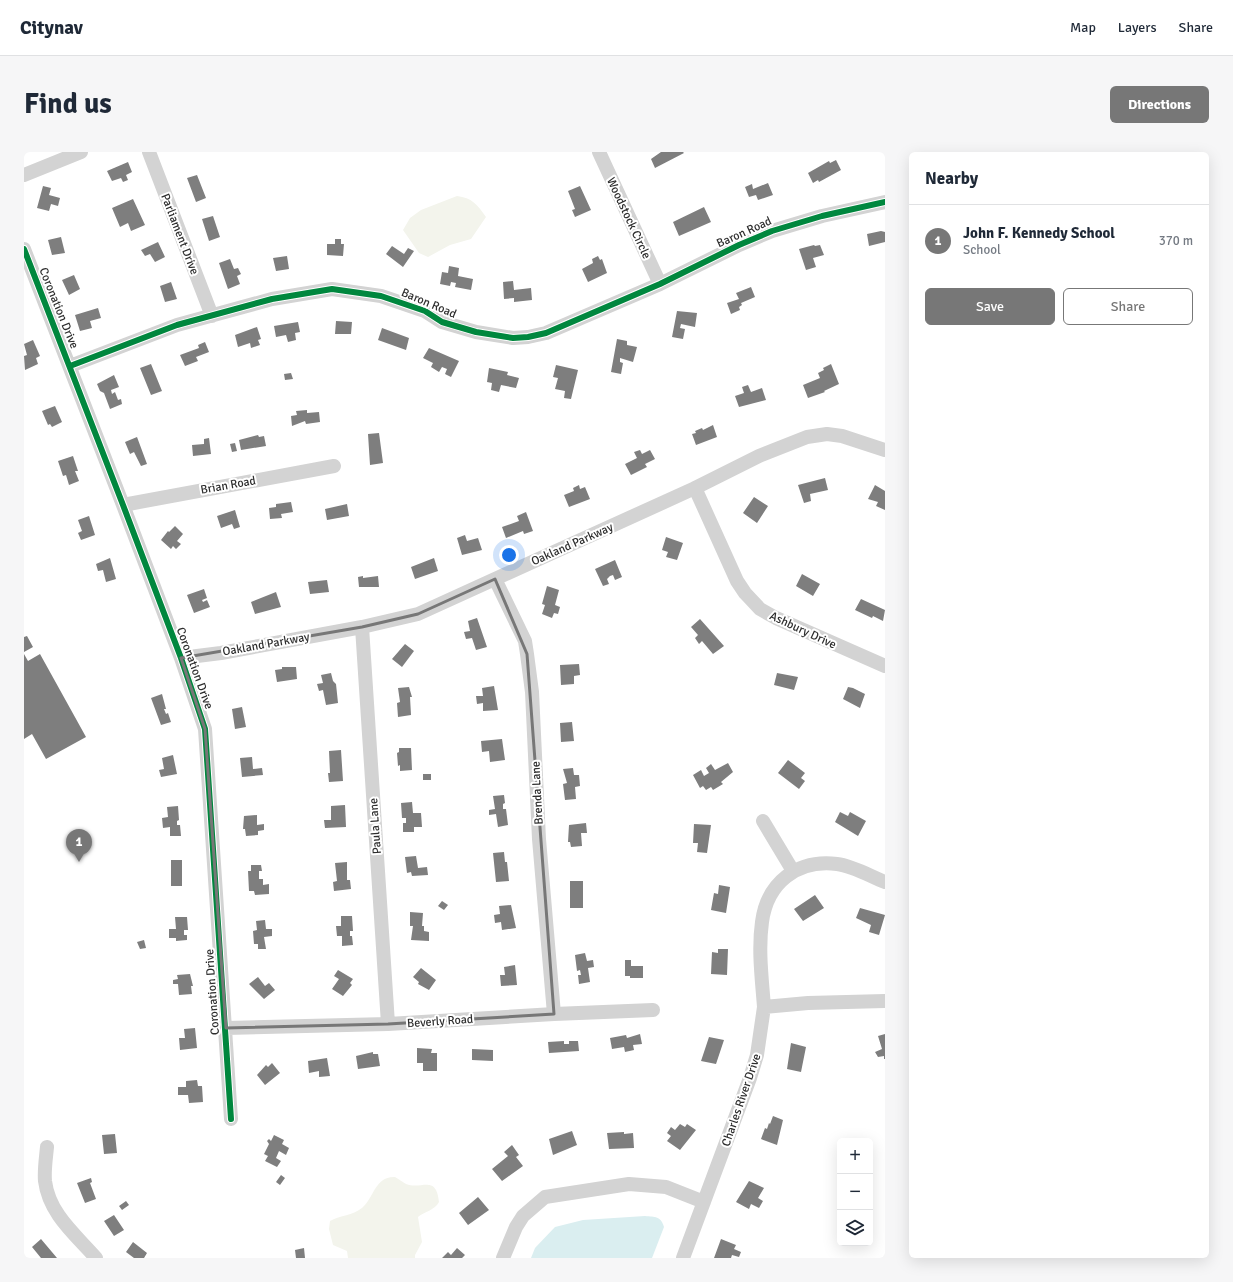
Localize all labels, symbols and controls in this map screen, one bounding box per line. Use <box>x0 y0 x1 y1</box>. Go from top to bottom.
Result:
text: Citynav <box>20 16 83 40</box>
text: Map <box>1070 19 1096 36</box>
text: Layers <box>1118 19 1157 36</box>
text: Share <box>1179 19 1213 36</box>
button: Directions <box>1110 86 1209 123</box>
text: Find us <box>24 87 112 121</box>
text: Nearby <box>925 168 978 189</box>
street label: Woodstock Circle <box>603 175 654 261</box>
street label: Parliament Drive <box>157 192 202 277</box>
street label: Baron Road <box>714 214 774 251</box>
text: John F. Kennedy School <box>963 224 1115 242</box>
text: 1 <box>934 233 942 249</box>
text: 370 m <box>1159 233 1193 249</box>
text: School <box>963 242 1001 258</box>
street label: Coronation Drive <box>35 265 82 351</box>
street label: Baron Road <box>399 285 459 322</box>
button: Save <box>925 288 1055 325</box>
button: Share <box>1063 288 1193 325</box>
street label: Brian Road <box>199 473 257 498</box>
street label: Oakland Parkway <box>529 520 616 569</box>
your location <box>499 545 519 565</box>
street label: Ashbury Drive <box>767 608 839 652</box>
street label: Coronation Drive <box>173 625 216 711</box>
street label: Oakland Parkway <box>221 629 311 660</box>
street label: Brenda Lane <box>528 761 547 825</box>
street label: Paula Lane <box>366 797 385 855</box>
pin: 1 <box>66 829 92 862</box>
street label: Coronation Drive <box>202 948 223 1035</box>
street label: Beverly Road <box>407 1012 474 1031</box>
street label: Charles River Drive <box>719 1052 764 1149</box>
map controls <box>837 1138 873 1246</box>
button: + <box>837 1138 873 1174</box>
button: − <box>837 1174 873 1210</box>
button: layers <box>837 1210 873 1246</box>

